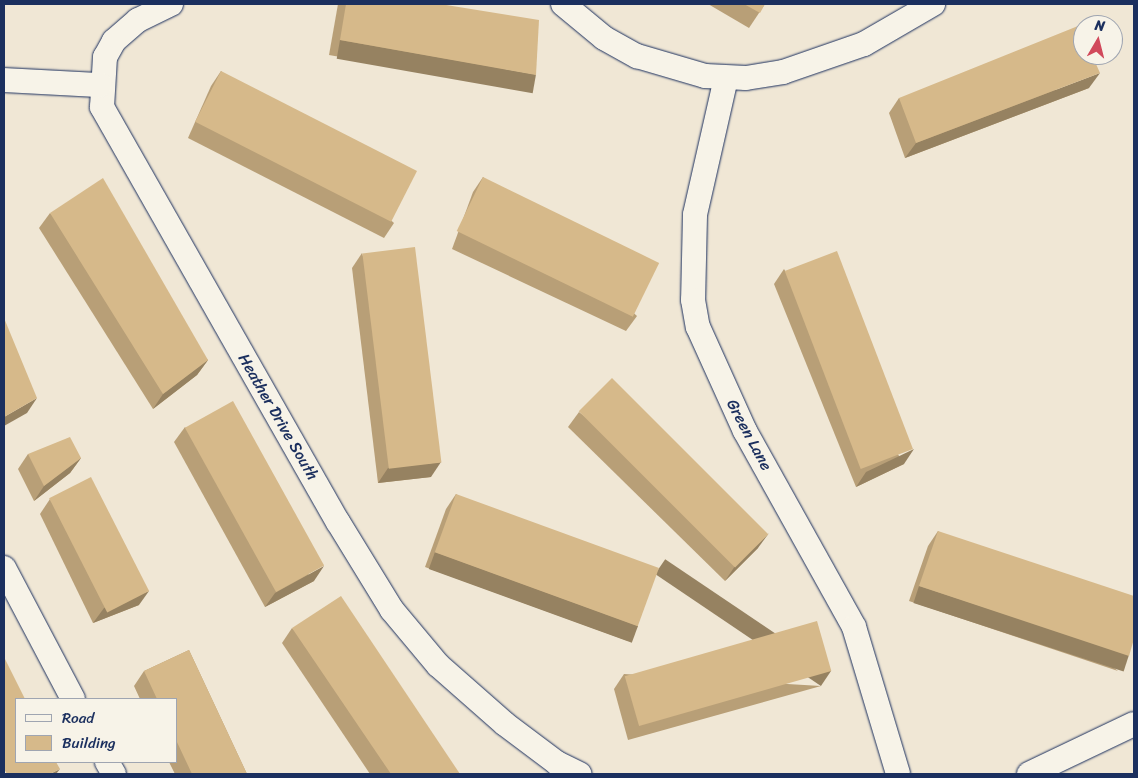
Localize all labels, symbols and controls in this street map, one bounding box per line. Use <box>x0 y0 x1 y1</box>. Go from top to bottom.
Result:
text: N <box>1093 13 1107 39</box>
north arrow <box>1073 15 1123 65</box>
street label: Heather Drive South <box>234 350 322 484</box>
street label: Green Lane <box>722 396 776 474</box>
legend <box>15 698 178 763</box>
text: Road <box>62 705 94 731</box>
text: Building <box>62 730 116 756</box>

